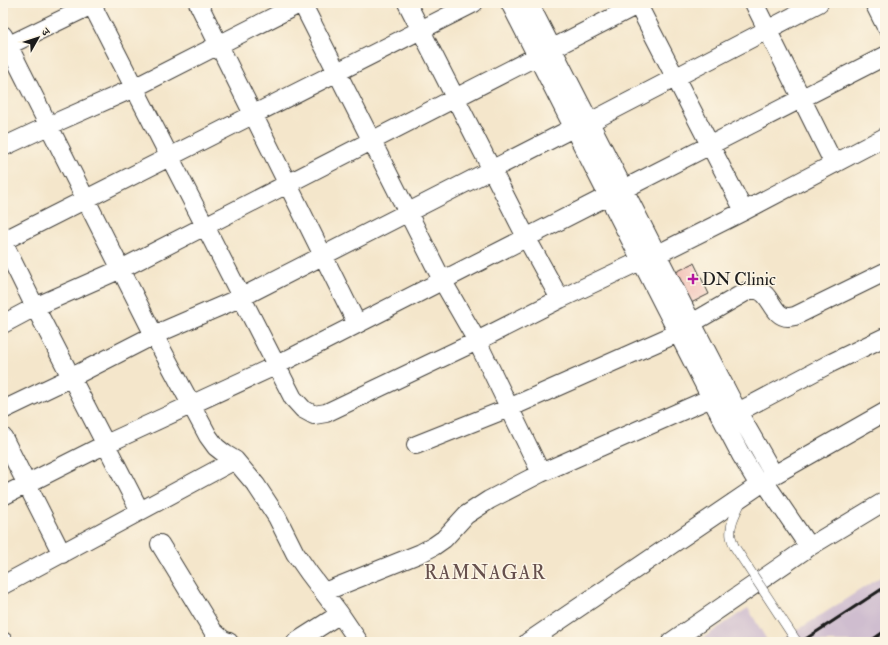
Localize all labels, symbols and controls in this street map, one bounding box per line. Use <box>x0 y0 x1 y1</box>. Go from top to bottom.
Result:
north arrow <box>18 18 58 58</box>
text: उ <box>38 25 53 39</box>
place label: DN Clinic <box>702 269 776 290</box>
marker: DN Clinic <box>687 273 699 285</box>
district label: RAMNAGAR <box>424 561 546 585</box>

